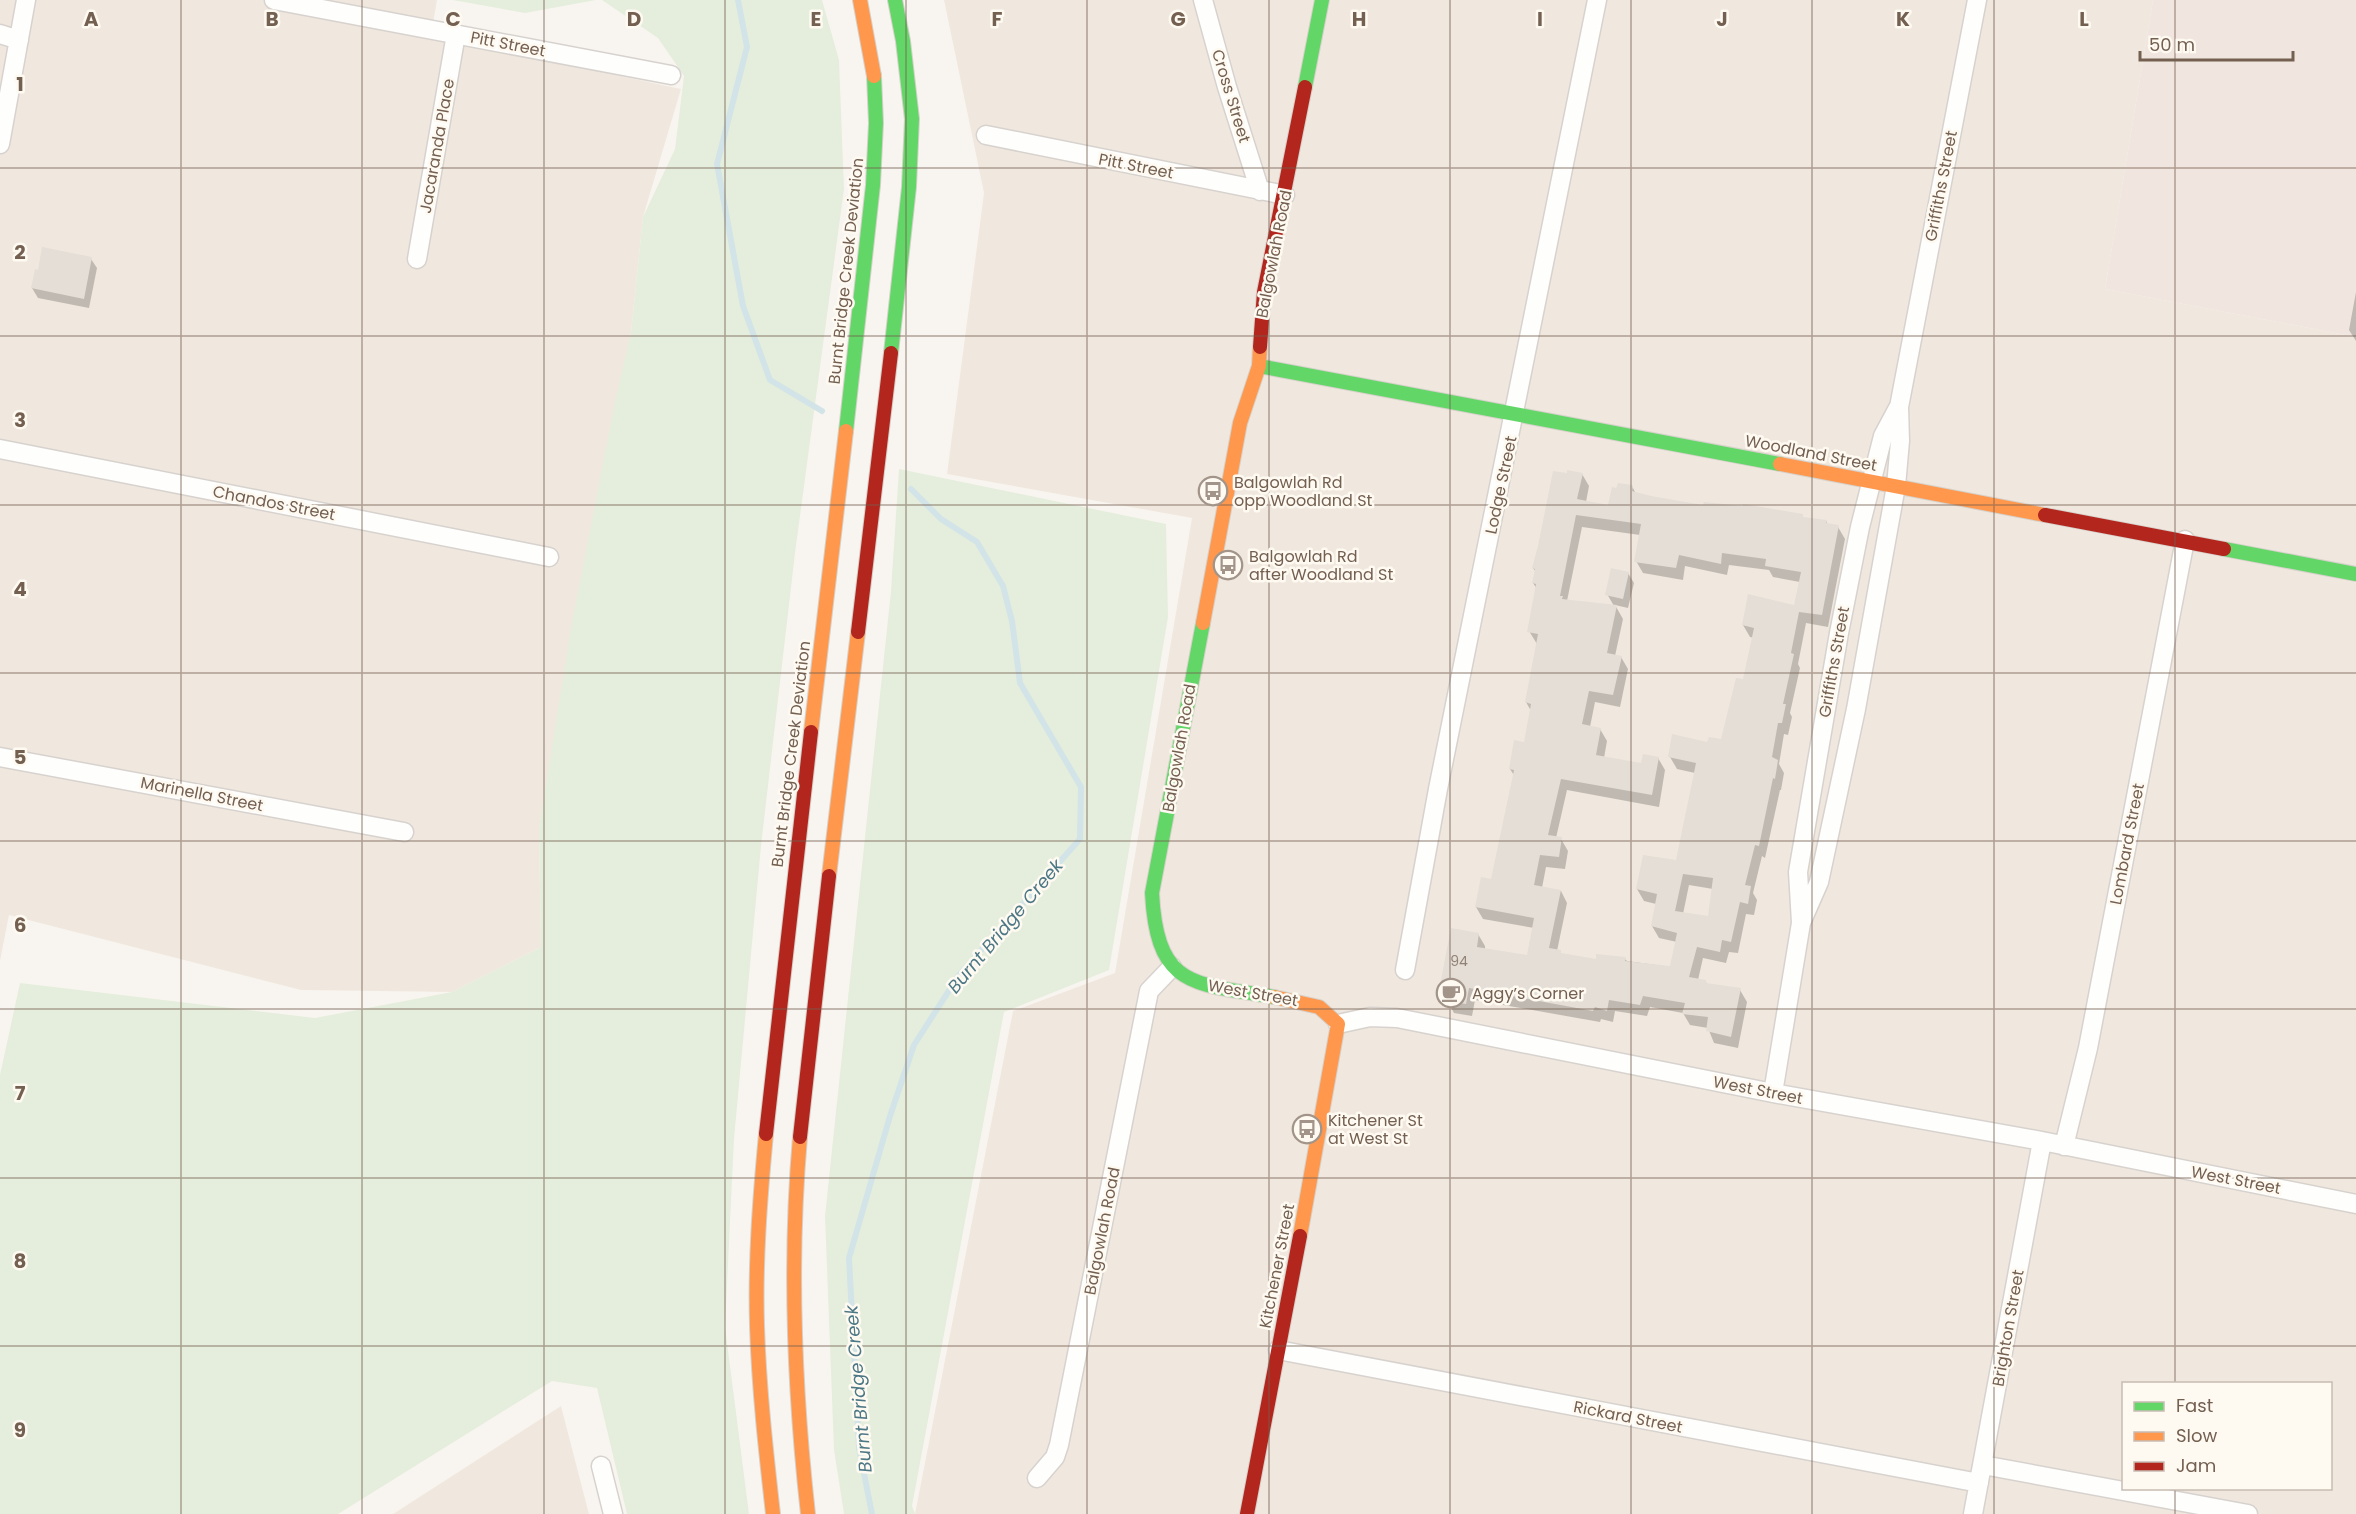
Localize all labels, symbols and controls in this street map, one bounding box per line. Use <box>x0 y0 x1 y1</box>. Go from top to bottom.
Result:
text: A <box>84 5 99 33</box>
text: B <box>265 5 279 33</box>
text: C <box>445 5 461 33</box>
text: D <box>627 5 641 33</box>
text: E <box>811 5 821 33</box>
text: F <box>992 5 1003 33</box>
text: G <box>1170 5 1186 33</box>
text: H <box>1352 5 1366 33</box>
text: I <box>1537 5 1543 33</box>
text: J <box>1716 5 1728 33</box>
text: K <box>1896 5 1910 33</box>
text: L <box>2079 5 2089 33</box>
scale bar <box>2140 24 2293 62</box>
street label: Pitt Street <box>469 25 548 63</box>
text: 50 m <box>2149 32 2195 57</box>
street label: Cross Street <box>1206 47 1256 146</box>
text: 1 <box>16 70 24 98</box>
street label: Jacaranda Place <box>414 77 460 215</box>
street label: Griffiths Street <box>1919 128 1963 243</box>
street label: Pitt Street <box>1097 147 1176 185</box>
street label: Burnt Bridge Creek Deviation <box>823 157 869 385</box>
street label: Balgowlah Road <box>1250 188 1298 320</box>
text: 2 <box>14 238 26 266</box>
text: 3 <box>14 406 26 434</box>
street label: Woodland Street <box>1743 429 1879 477</box>
street label: Lodge Street <box>1479 434 1523 536</box>
place label: Balgowlah Rd opp Woodland St <box>1234 471 1373 512</box>
bus stop icon: Balgowlah Rd opp Woodland St <box>1197 475 1229 507</box>
street label: Chandos Street <box>211 480 337 526</box>
place label: Balgowlah Rd after Woodland St <box>1249 545 1393 586</box>
bus stop icon: Balgowlah Rd after Woodland St <box>1212 549 1244 581</box>
text: 4 <box>13 575 27 603</box>
street label: Griffiths Street <box>1813 605 1855 719</box>
street label: Burnt Bridge Creek Deviation <box>766 640 816 868</box>
street label: Balgowlah Road <box>1156 682 1202 814</box>
text: 5 <box>14 743 27 771</box>
street label: Marinella Street <box>139 771 265 817</box>
street label: Lombard Street <box>2104 781 2150 907</box>
water label: Burnt Bridge Creek <box>941 853 1069 998</box>
text: 6 <box>14 911 26 939</box>
house number: 94 <box>1450 951 1468 971</box>
street label: West Street <box>1206 974 1300 1012</box>
cafe icon: Aggy’s Corner <box>1435 977 1467 1009</box>
place label: Aggy’s Corner <box>1472 982 1584 1005</box>
street label: West Street <box>1711 1070 1805 1110</box>
text: 7 <box>15 1079 26 1107</box>
place label: Kitchener St at West St <box>1328 1109 1423 1150</box>
bus stop icon: Kitchener St at West St <box>1291 1113 1323 1145</box>
street label: West Street <box>2189 1160 2283 1200</box>
street label: Balgowlah Road <box>1078 1165 1126 1297</box>
street label: Kitchener Street <box>1254 1202 1300 1330</box>
text: 8 <box>14 1247 26 1275</box>
street label: Brighton Street <box>1986 1268 2030 1388</box>
water label: Burnt Bridge Creek <box>838 1304 878 1474</box>
legend <box>2122 1382 2332 1490</box>
text: Fast <box>2176 1393 2213 1418</box>
street label: Rickard Street <box>1572 1395 1685 1439</box>
text: 9 <box>14 1416 26 1444</box>
text: Slow <box>2176 1423 2218 1448</box>
text: Jam <box>2176 1453 2216 1478</box>

